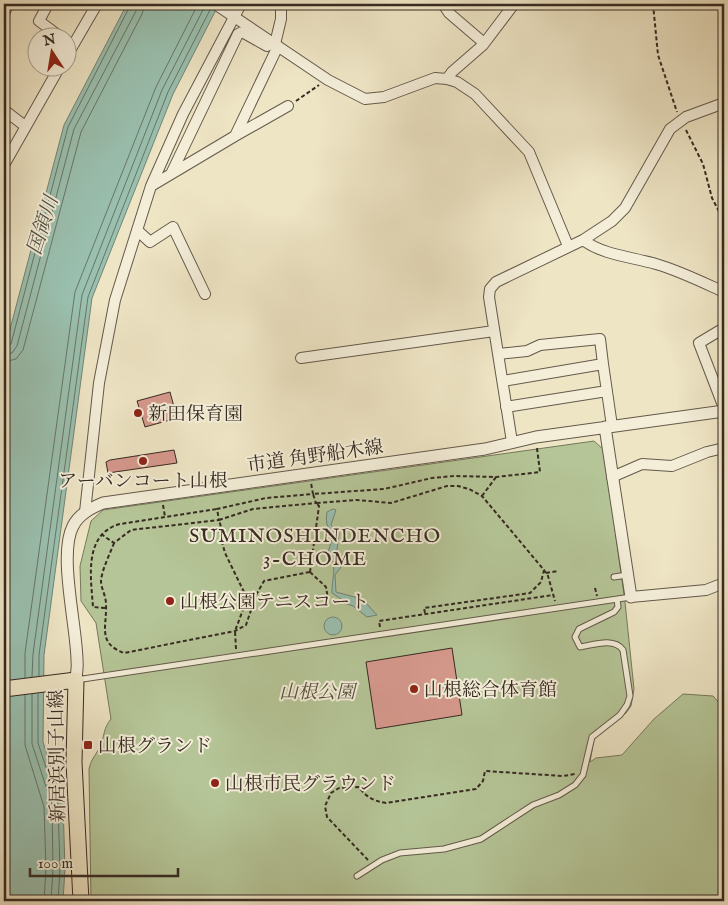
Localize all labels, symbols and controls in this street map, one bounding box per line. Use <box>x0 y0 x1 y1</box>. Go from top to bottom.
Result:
north arrow <box>28 28 78 78</box>
text: N <box>41 30 57 51</box>
water label: 国領川 <box>22 191 65 258</box>
place label: 新田保育園 <box>148 403 243 427</box>
marker: 新田保育園 <box>132 407 144 419</box>
street label: 市道 角野船木線 <box>246 436 385 478</box>
marker: アーバンコート山根 <box>137 455 149 467</box>
place label: アーバンコート山根 <box>58 470 228 494</box>
district label: SUMINOSHINDENCHO 3-CHOME <box>189 524 441 572</box>
place label: 山根公園テニスコート <box>180 591 369 615</box>
marker: 山根公園テニスコート <box>164 595 176 607</box>
place label: 山根総合体育館 <box>424 679 557 703</box>
park label: 山根公園 <box>279 681 358 705</box>
marker: 山根総合体育館 <box>408 683 420 695</box>
street label: 新居浜別子山線 <box>45 689 71 823</box>
place label: 山根グランド <box>98 735 212 759</box>
marker: 山根グランド <box>82 739 94 751</box>
place label: 山根市民グラウンド <box>225 773 396 797</box>
marker: 山根市民グラウンド <box>209 777 221 789</box>
scale bar <box>30 845 178 877</box>
text: 100 m <box>38 854 74 873</box>

